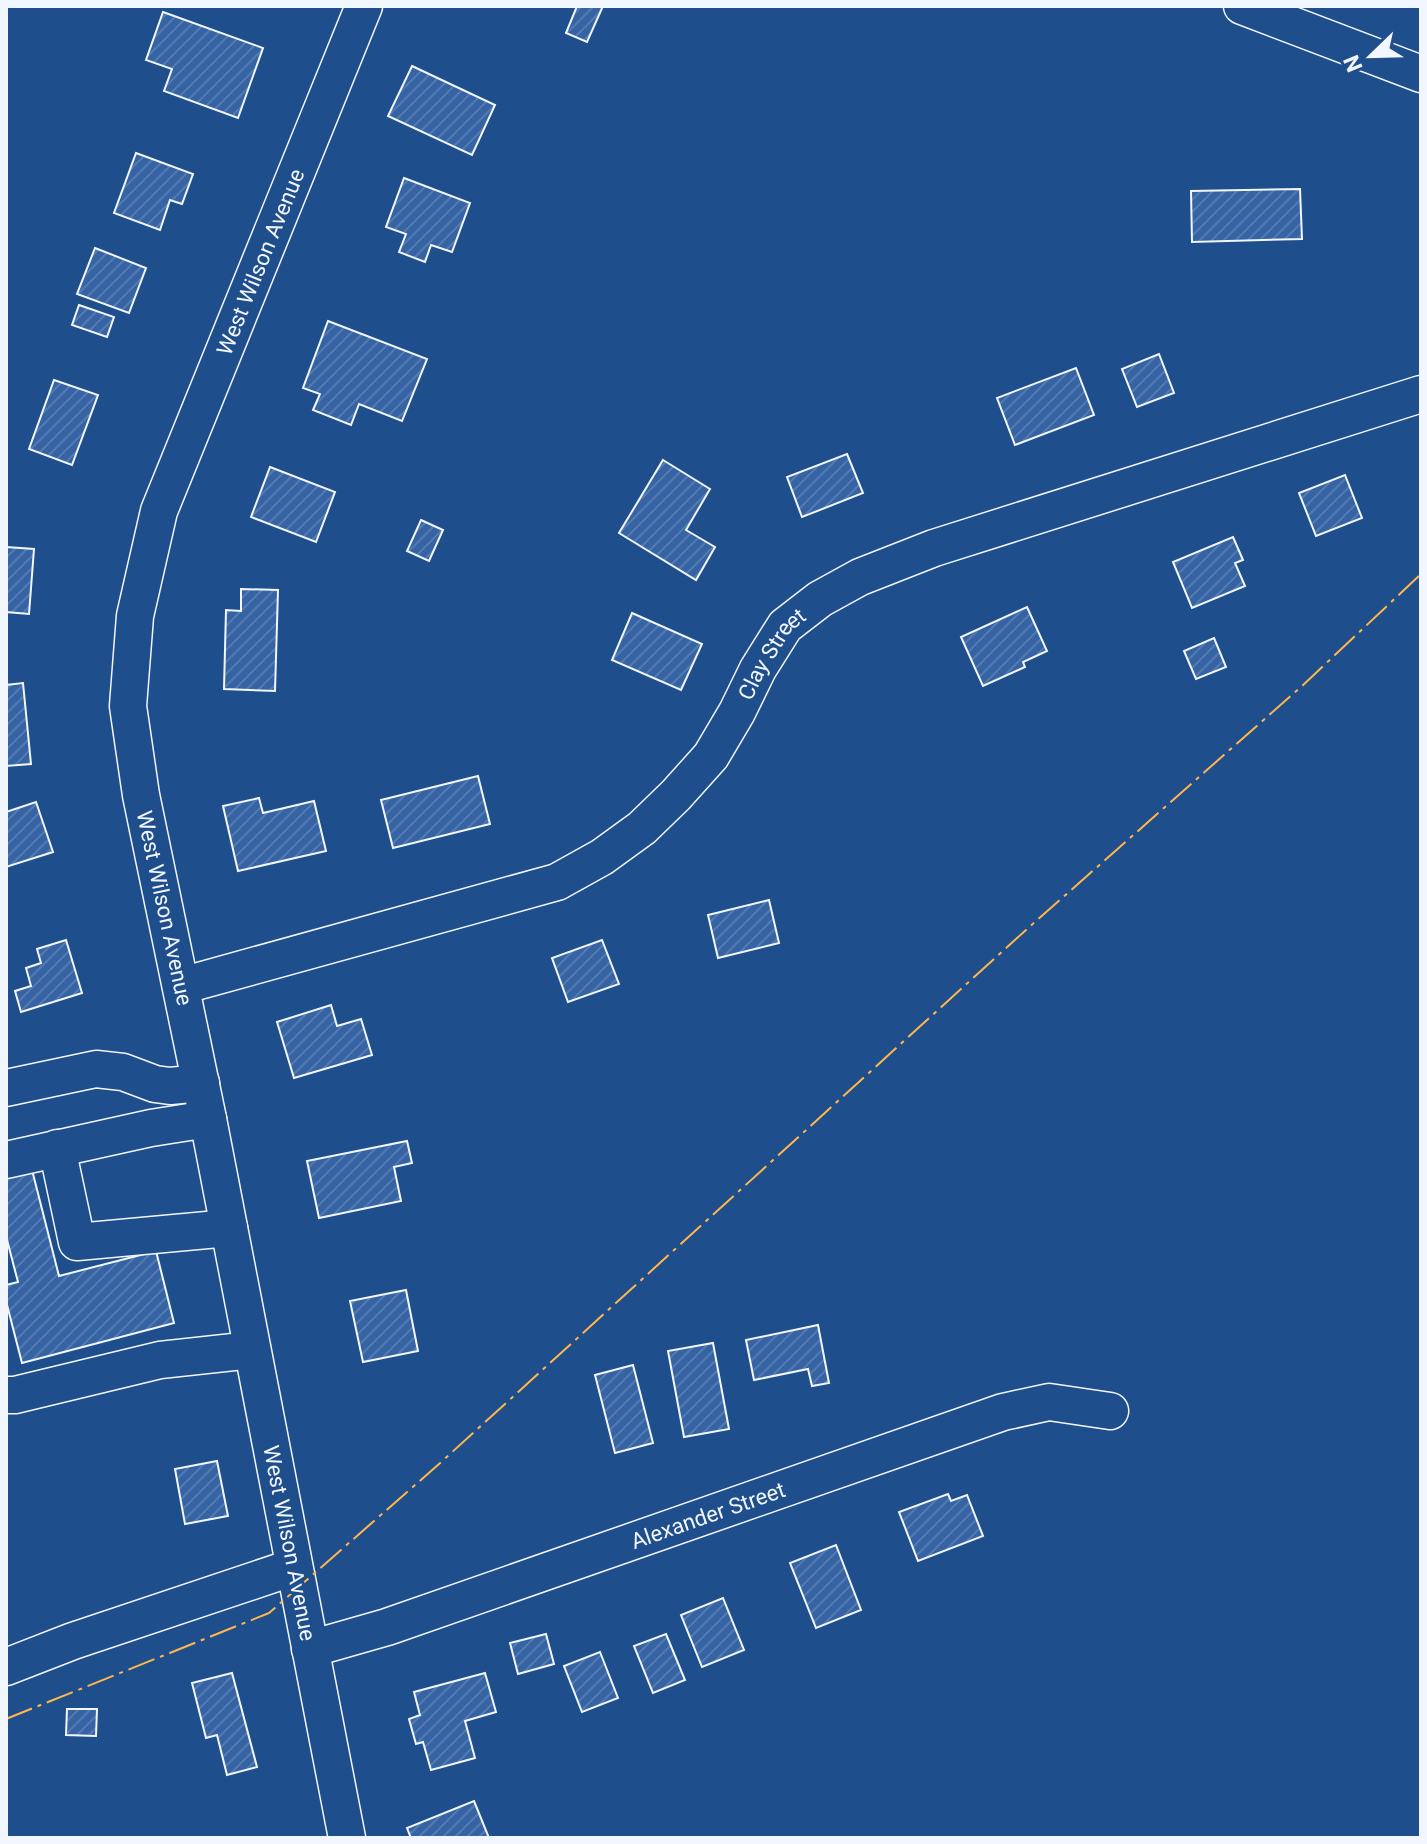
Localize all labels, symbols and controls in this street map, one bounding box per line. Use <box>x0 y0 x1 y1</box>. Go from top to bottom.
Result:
north arrow <box>1331 16 1411 96</box>
text: N <box>1339 52 1368 76</box>
street label: West Wilson Avenue <box>212 165 310 359</box>
street label: Clay Street <box>733 603 811 704</box>
street label: West Wilson Avenue <box>132 808 197 1008</box>
street label: West Wilson Avenue <box>258 1443 321 1643</box>
street label: Alexander Street <box>628 1477 788 1554</box>

